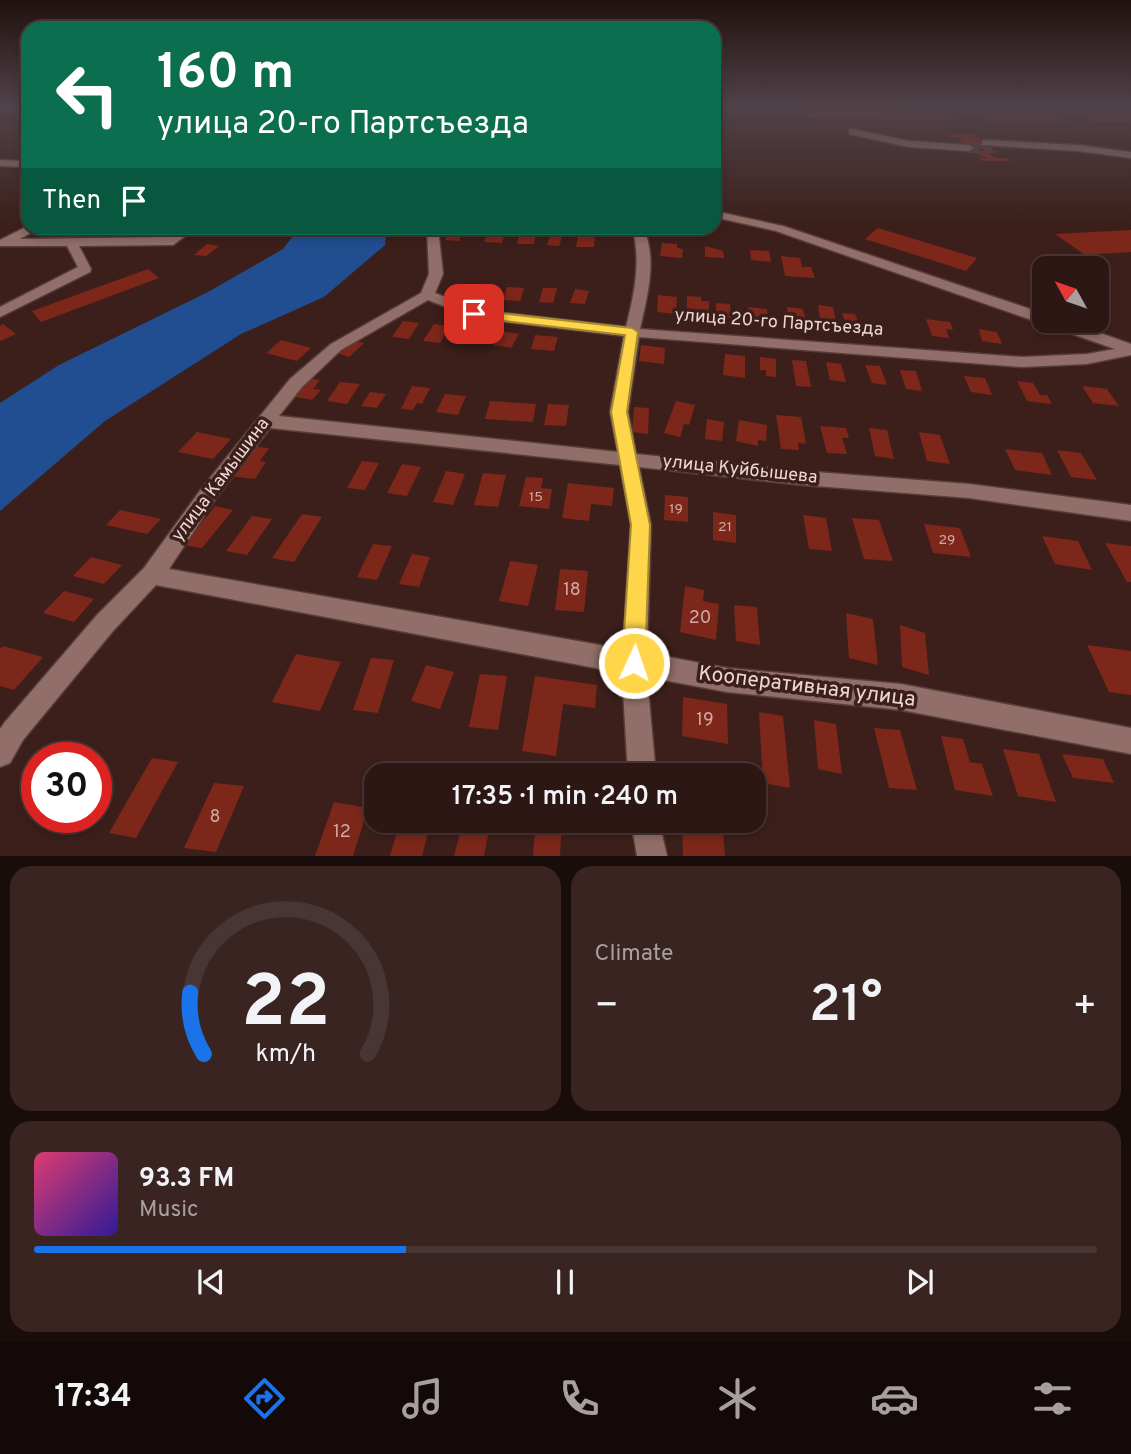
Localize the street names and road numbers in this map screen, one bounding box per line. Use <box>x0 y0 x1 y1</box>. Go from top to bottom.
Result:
street label: улица 20-го Партсъезда <box>674 304 884 342</box>
street label: улица Камышина <box>167 413 275 547</box>
street label: улица Куйбышева <box>661 450 819 490</box>
street label: Кооперативная улица <box>697 660 917 714</box>

